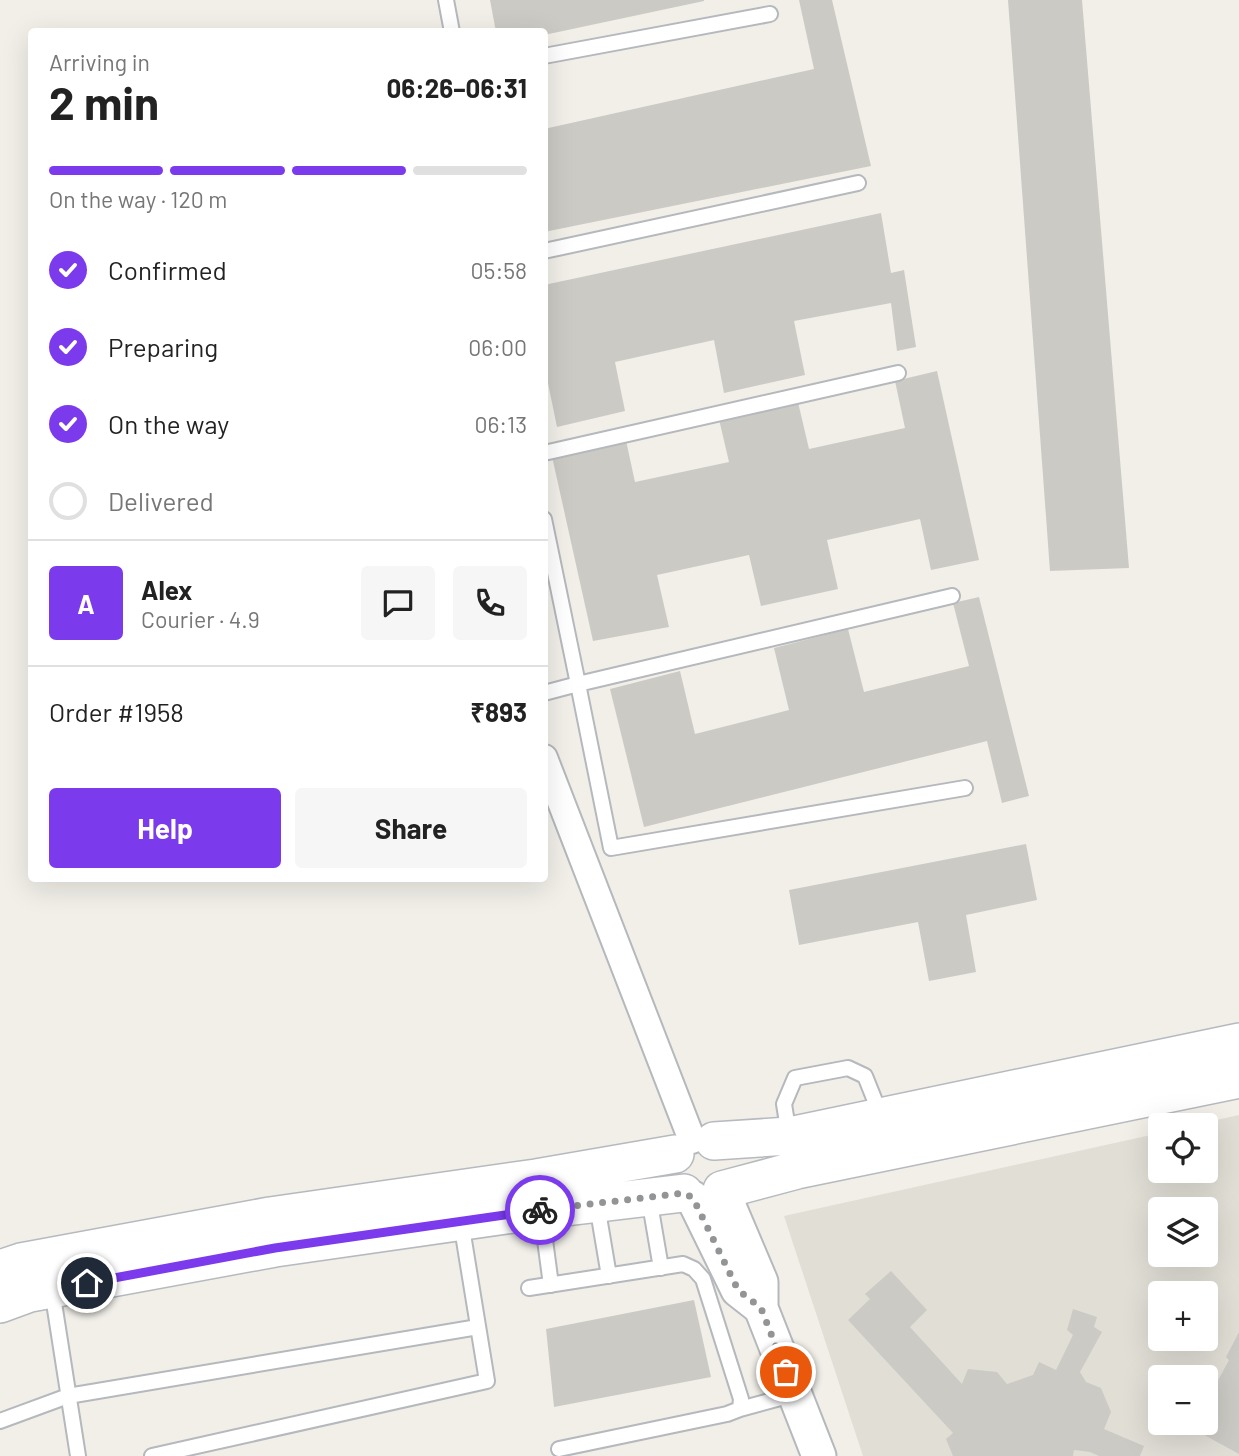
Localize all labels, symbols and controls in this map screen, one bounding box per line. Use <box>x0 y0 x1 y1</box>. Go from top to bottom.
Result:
text: Arriving in <box>49 48 150 76</box>
text: 06:26–06:31 <box>386 72 527 103</box>
text: 2 min <box>49 74 159 129</box>
text: On the way · 120 m <box>49 185 227 213</box>
icon: check <box>49 251 87 289</box>
text: Confirmed <box>108 254 227 285</box>
text: 05:58 <box>471 256 527 284</box>
icon: check <box>49 328 87 366</box>
text: Preparing <box>108 331 218 362</box>
text: 06:00 <box>468 333 527 361</box>
icon: check <box>49 405 87 443</box>
text: On the way <box>108 408 229 439</box>
text: 06:13 <box>474 410 527 438</box>
text: Delivered <box>108 485 214 516</box>
button: chat <box>361 566 435 640</box>
button: phone <box>453 566 527 640</box>
text: Alex <box>141 574 192 605</box>
text: A <box>77 588 95 619</box>
text: Courier · 4.9 <box>141 605 260 633</box>
text: Order #1958 <box>49 696 184 727</box>
text: ₹893 <box>470 696 527 727</box>
button: Help <box>49 788 281 868</box>
button: Share <box>295 788 527 868</box>
map controls <box>1148 1113 1218 1435</box>
button: locate <box>1148 1113 1218 1183</box>
courier <box>505 1175 575 1245</box>
icon: bike <box>521 1191 559 1229</box>
button: layers <box>1148 1197 1218 1267</box>
pin <box>57 1253 117 1313</box>
icon: home <box>68 1264 106 1302</box>
button: + <box>1148 1281 1218 1351</box>
pin <box>756 1342 816 1402</box>
icon: bag <box>767 1353 805 1391</box>
button: − <box>1148 1365 1218 1435</box>

